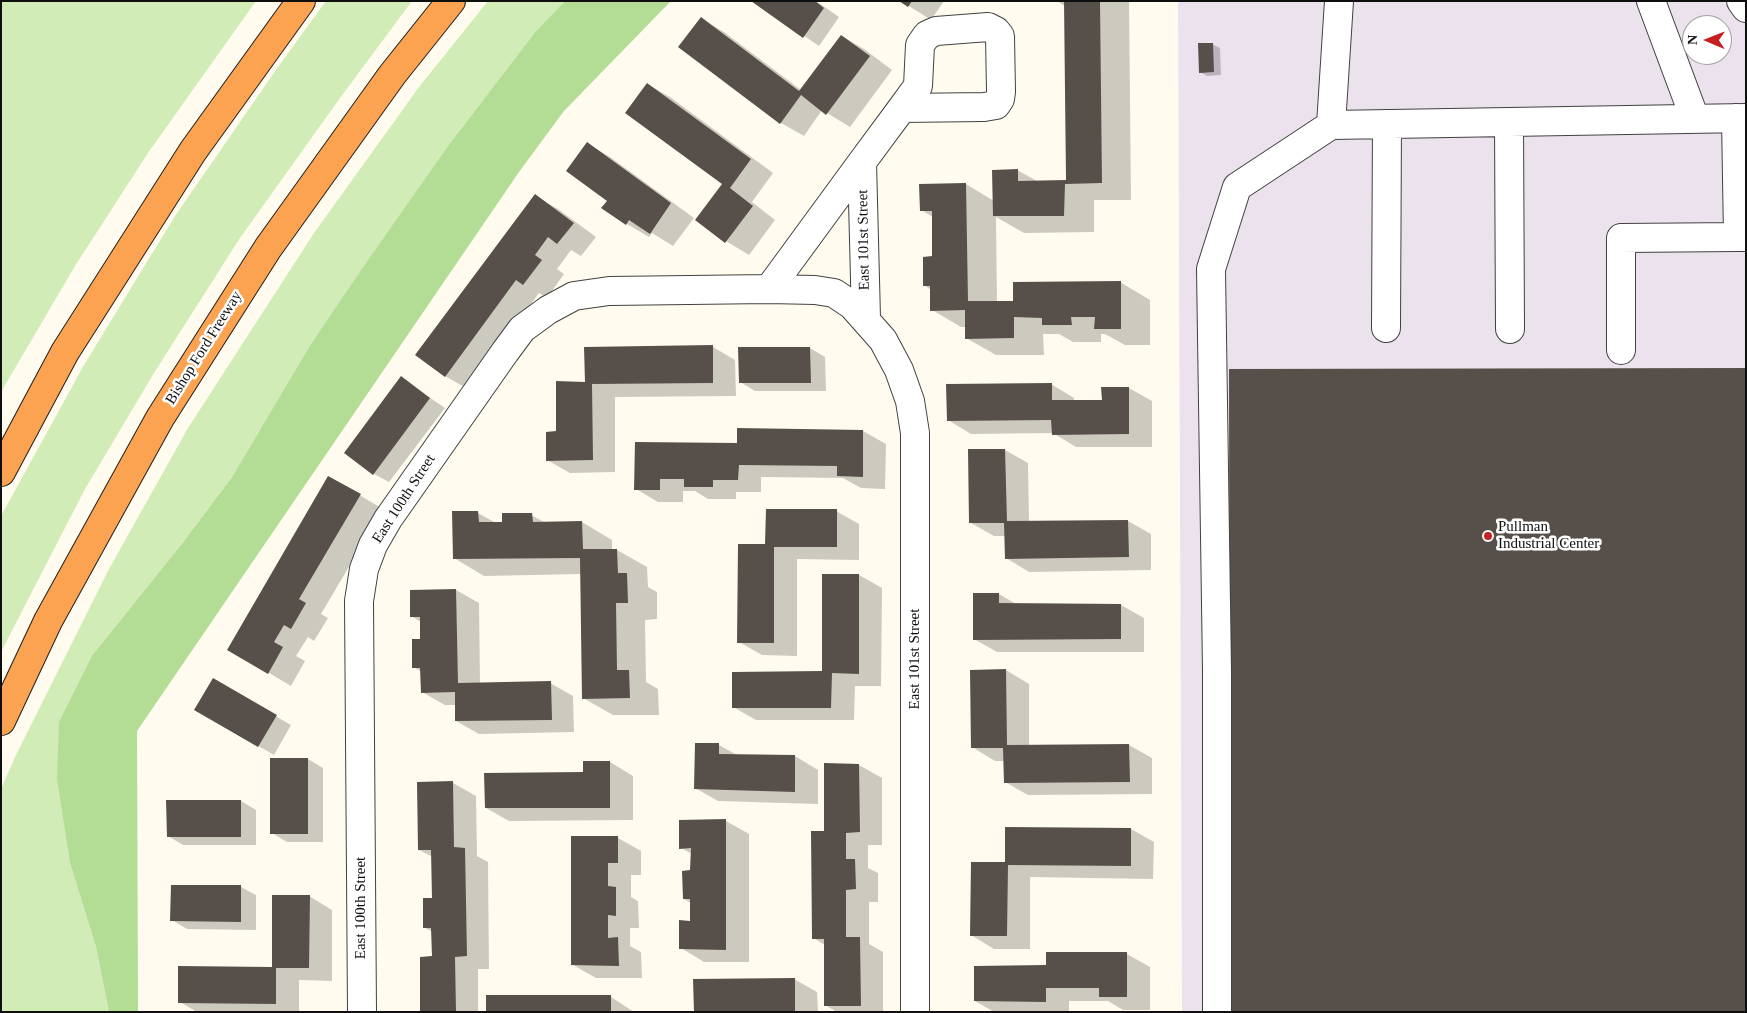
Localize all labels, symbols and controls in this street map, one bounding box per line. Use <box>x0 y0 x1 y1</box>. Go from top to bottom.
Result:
north arrow <box>1682 15 1732 65</box>
text: N <box>1685 35 1700 45</box>
street label: East 101st Street <box>854 189 874 291</box>
street label: Bishop Ford Freeway <box>162 288 246 408</box>
street label: East 100th Street <box>369 451 439 547</box>
place label: Pullman Industrial Center <box>1498 518 1599 553</box>
marker: Pullman Industrial Center <box>1482 530 1494 542</box>
street label: East 101st Street <box>906 609 924 709</box>
street label: East 100th Street <box>352 857 370 959</box>

